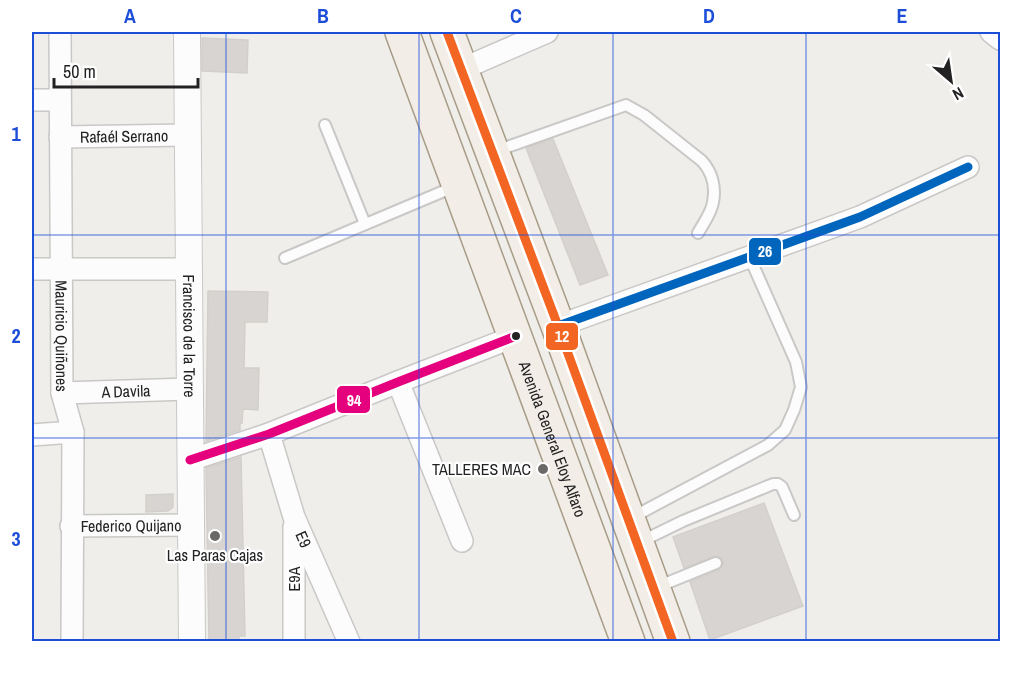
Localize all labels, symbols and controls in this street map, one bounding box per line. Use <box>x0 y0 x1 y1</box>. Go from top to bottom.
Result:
text: A <box>124 2 136 29</box>
text: B <box>317 2 329 29</box>
text: C <box>510 2 522 29</box>
text: D <box>703 2 715 29</box>
text: E <box>897 2 908 29</box>
scale bar <box>54 51 198 89</box>
north arrow <box>921 51 981 111</box>
text: 50 m <box>63 59 96 84</box>
text: N <box>949 82 968 106</box>
text: 1 <box>11 120 21 147</box>
street label: Rafaél Serrano <box>80 124 168 148</box>
line badge: 26 <box>748 237 782 266</box>
text: 26 <box>758 240 772 262</box>
street label: Francisco de la Torre <box>178 274 201 398</box>
street label: Mauricio Quiñones <box>50 280 73 392</box>
text: 2 <box>11 322 21 349</box>
line badge: 12 <box>545 322 579 351</box>
text: 12 <box>555 325 569 347</box>
unlabelled marker <box>510 330 522 342</box>
street label: Avenida General Eloy Alfaro <box>513 357 592 520</box>
street label: A Davila <box>100 379 151 403</box>
line badge: 94 <box>336 385 371 414</box>
text: 94 <box>347 389 362 411</box>
place label: TALLERES MAC <box>432 458 531 480</box>
marker: TALLERES MAC <box>536 462 550 476</box>
street label: Federico Quijano <box>81 514 181 537</box>
text: 3 <box>11 525 21 552</box>
street label: E9 <box>290 527 317 551</box>
marker: Las Paras Cajas <box>208 529 222 543</box>
place label: Las Paras Cajas <box>167 544 263 566</box>
street label: E9A <box>283 566 305 591</box>

